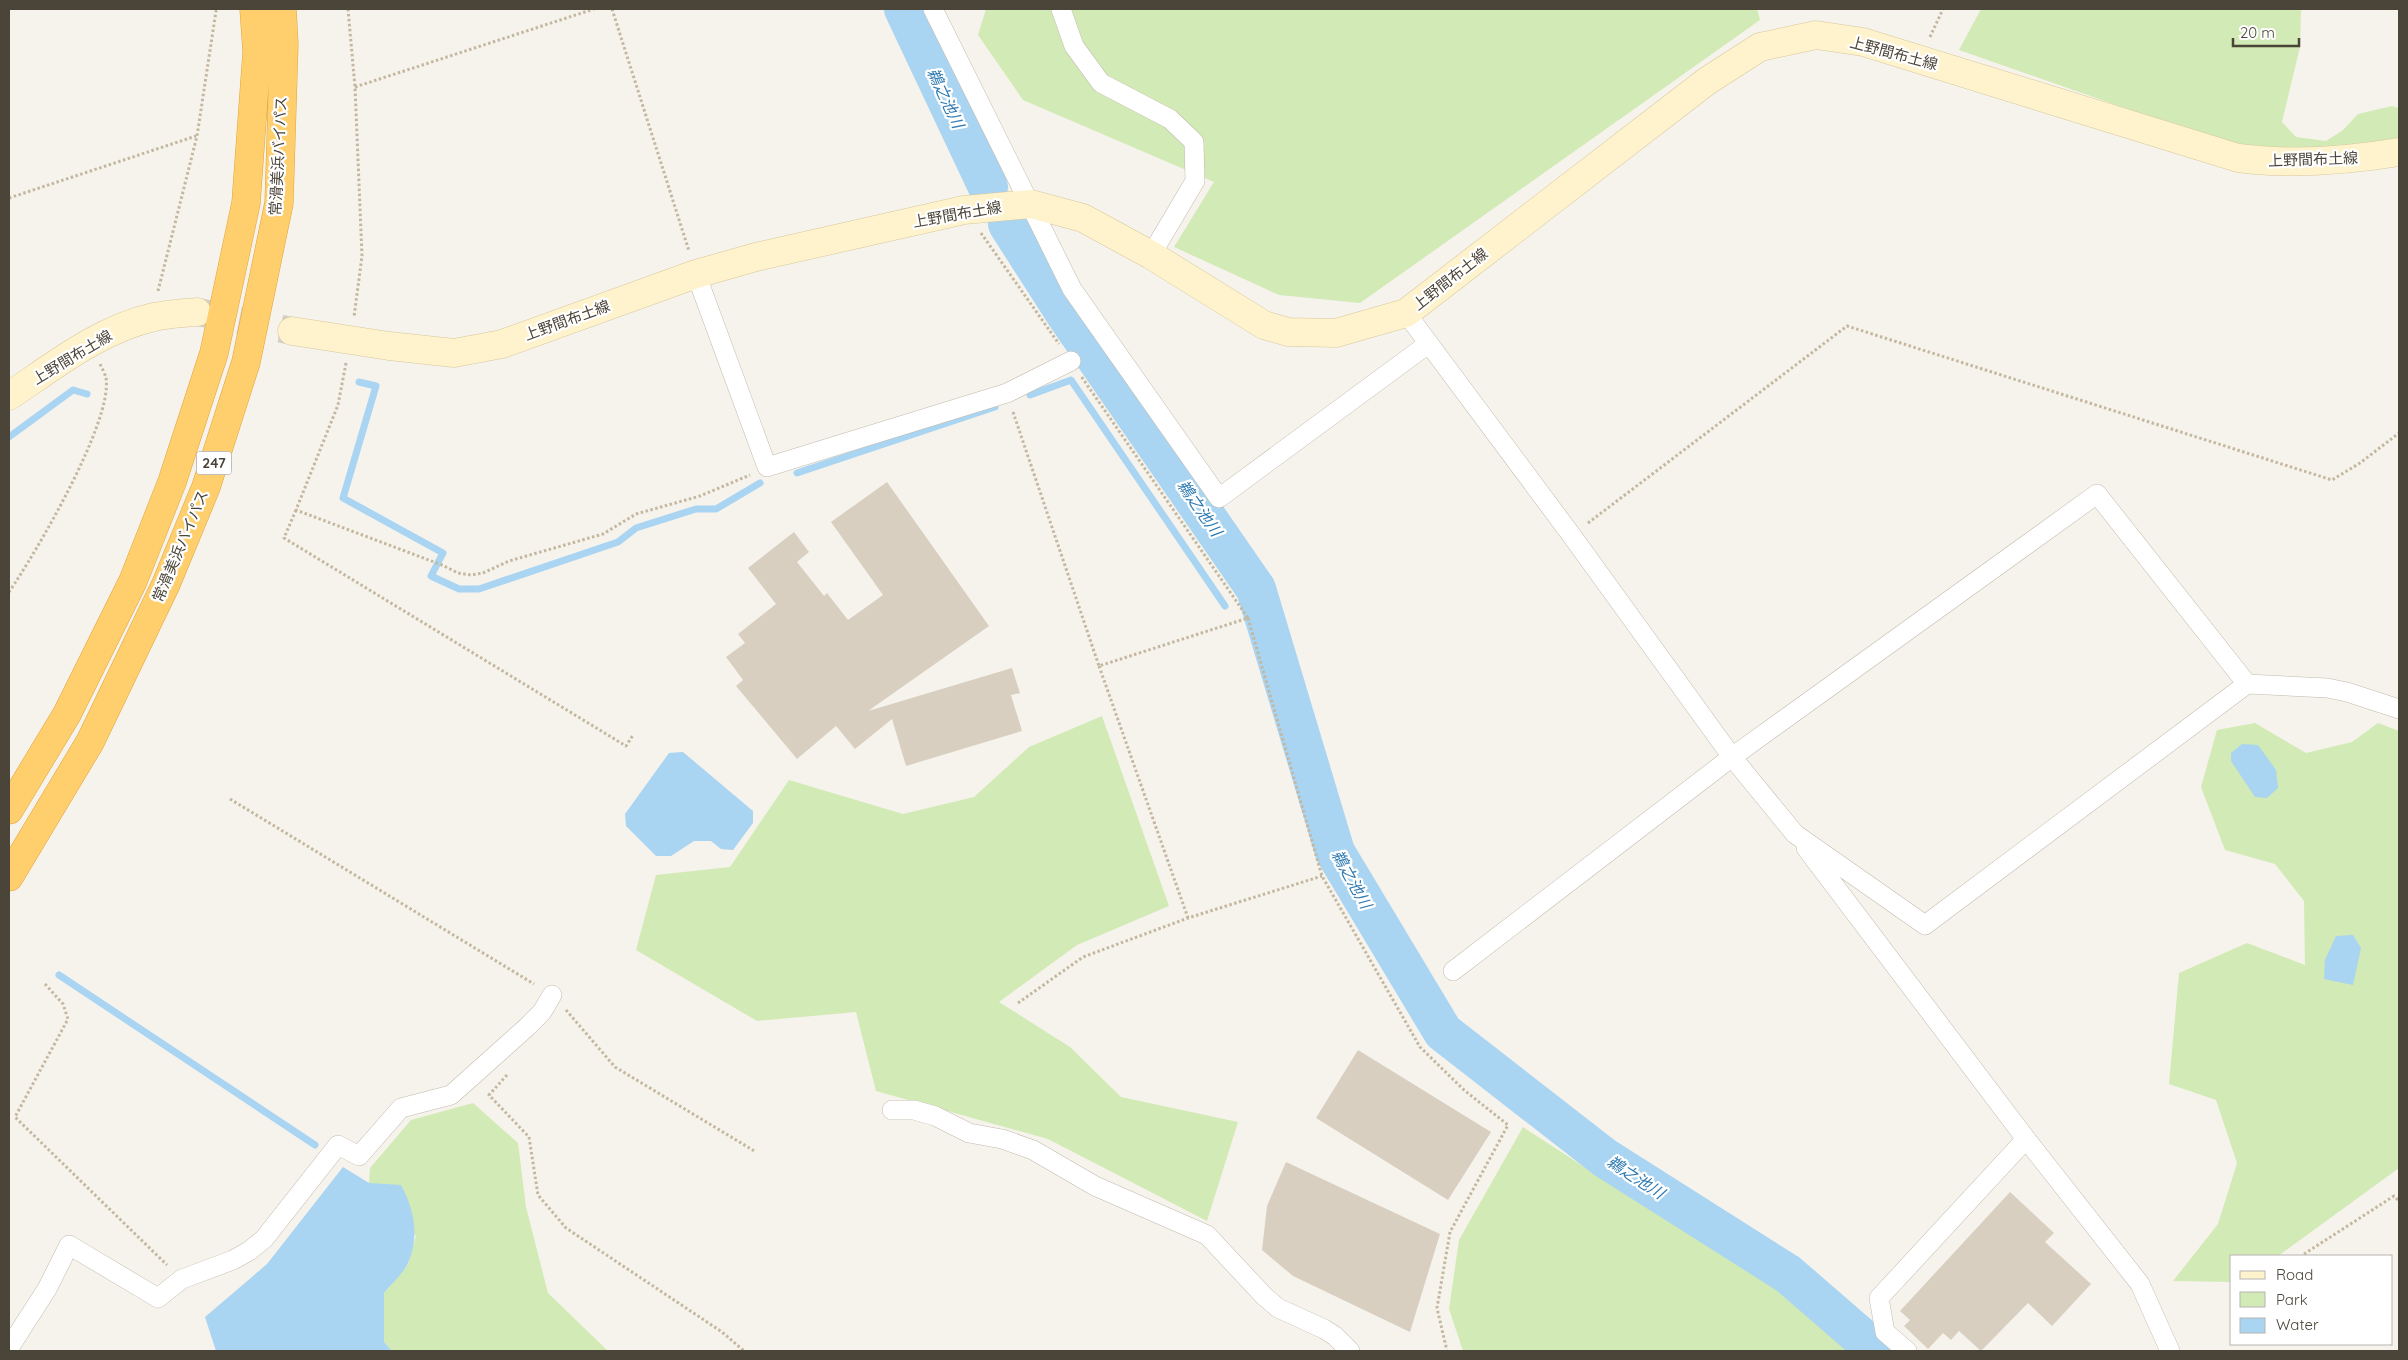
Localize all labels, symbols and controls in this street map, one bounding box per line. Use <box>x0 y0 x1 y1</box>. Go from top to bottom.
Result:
scale bar <box>2233 15 2299 47</box>
text: 20 m <box>2240 23 2275 42</box>
street label: 上野間布土線 <box>1848 32 1940 74</box>
water label: 鵜之池川 <box>923 65 969 133</box>
street label: 常滑美浜バイパス <box>265 96 291 216</box>
street label: 上野間布土線 <box>2268 148 2358 170</box>
street label: 上野間布土線 <box>911 197 1003 231</box>
street label: 上野間布土線 <box>1409 244 1491 314</box>
street label: 上野間布土線 <box>521 296 613 344</box>
street label: 上野間布土線 <box>29 326 115 388</box>
road number: 247 <box>196 452 232 474</box>
water label: 鵜之池川 <box>1173 476 1228 542</box>
street label: 常滑美浜バイパス <box>148 487 212 605</box>
water label: 鵜之池川 <box>1328 846 1377 914</box>
water label: 鵜之池川 <box>1604 1151 1670 1204</box>
legend <box>2230 1255 2393 1345</box>
text: Road <box>2276 1265 2313 1284</box>
text: Park <box>2276 1290 2308 1309</box>
text: Water <box>2276 1315 2319 1334</box>

